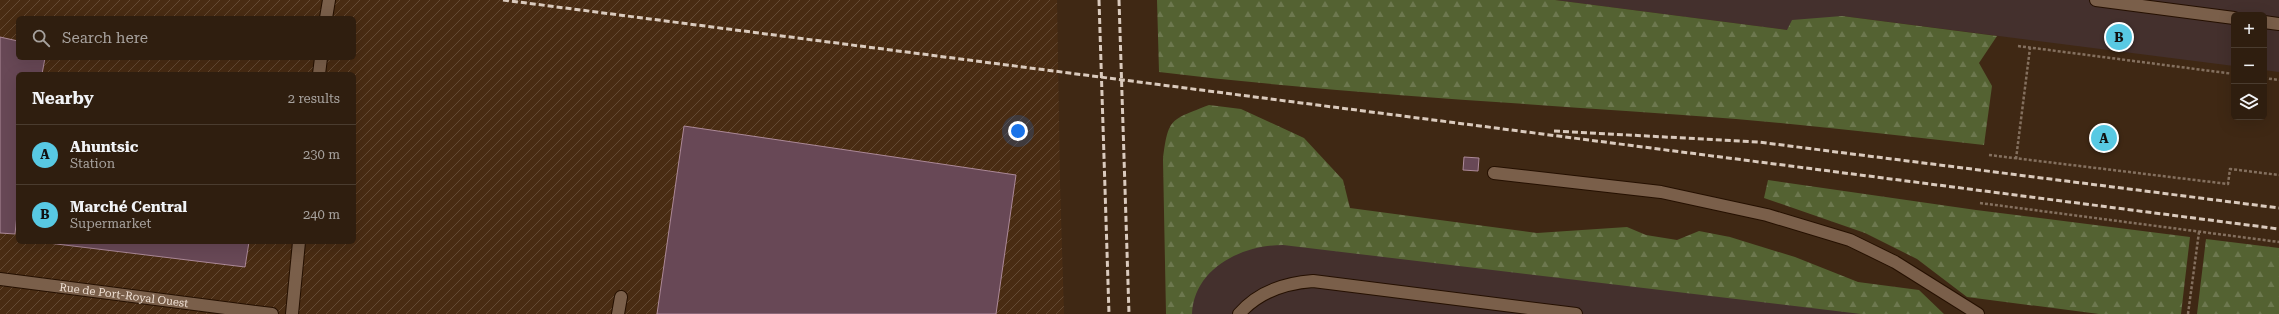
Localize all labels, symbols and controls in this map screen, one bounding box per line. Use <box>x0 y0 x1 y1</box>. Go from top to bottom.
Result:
map controls <box>2231 12 2267 120</box>
button: + <box>2231 12 2267 48</box>
search box <box>16 16 356 60</box>
pin: B <box>2106 22 2132 52</box>
icon: search <box>30 27 52 49</box>
text: Search here <box>62 29 148 47</box>
button: − <box>2231 48 2267 84</box>
button: layers <box>2231 84 2267 120</box>
text: Nearby <box>32 88 94 108</box>
text: 2 results <box>288 91 340 106</box>
your location <box>1008 121 1028 141</box>
pin: A <box>2091 123 2117 153</box>
text: Ahuntsic <box>70 138 138 156</box>
text: A <box>40 147 50 162</box>
text: 230 m <box>303 147 340 162</box>
text: Station <box>70 156 115 171</box>
text: Marché Central <box>70 198 187 216</box>
text: B <box>40 207 50 222</box>
text: 240 m <box>303 207 340 222</box>
text: Supermarket <box>70 216 151 231</box>
street label: Rue de Port-Royal Ouest <box>59 281 189 310</box>

